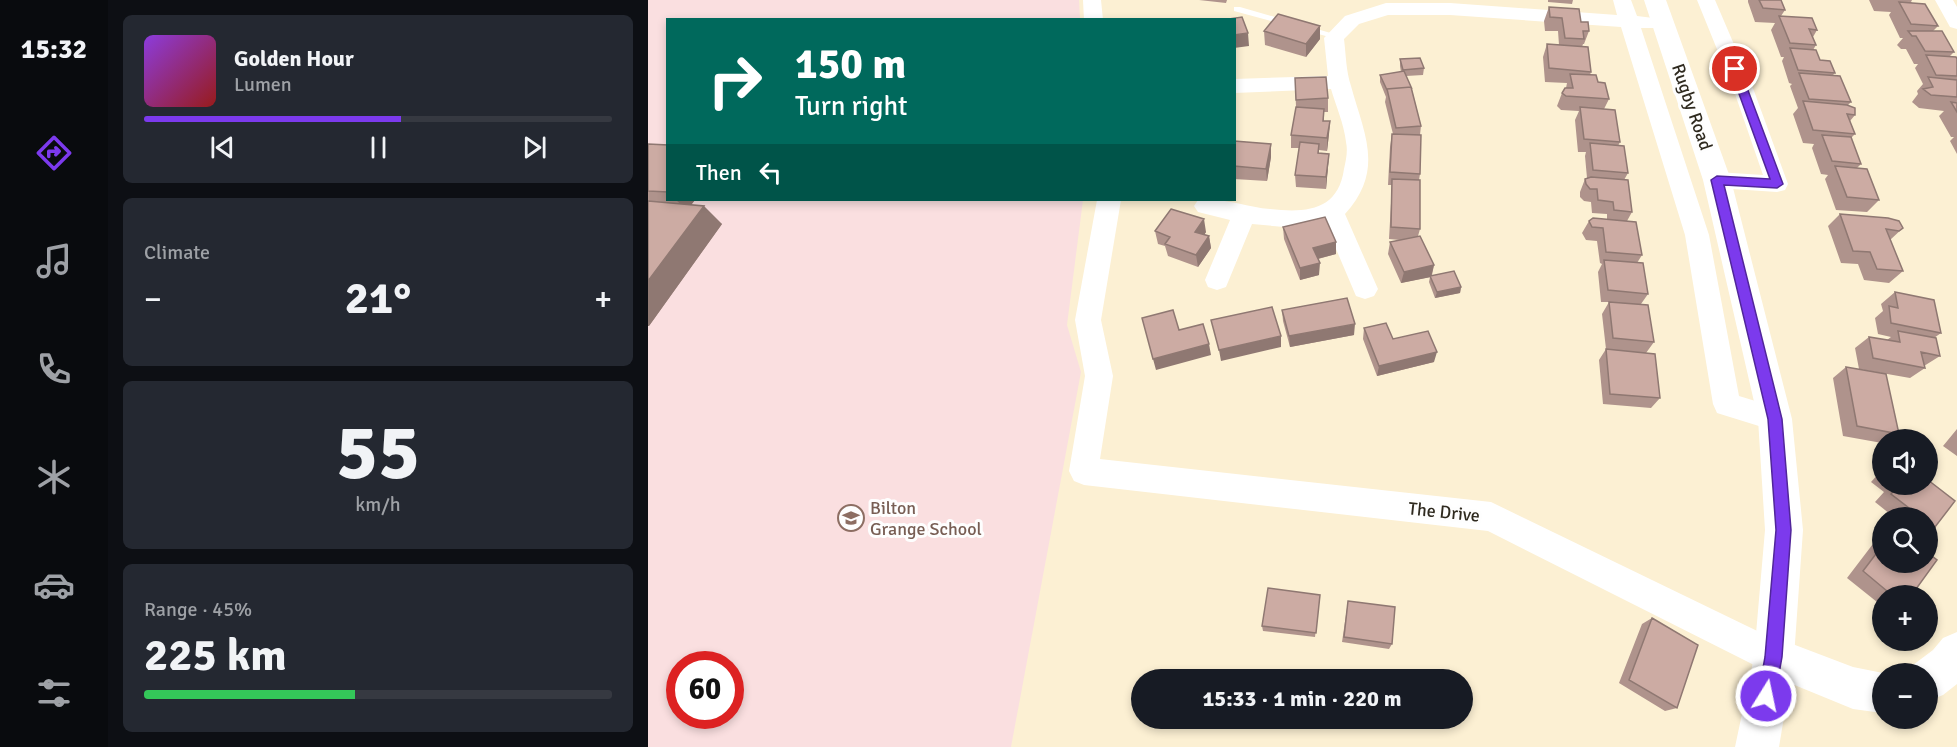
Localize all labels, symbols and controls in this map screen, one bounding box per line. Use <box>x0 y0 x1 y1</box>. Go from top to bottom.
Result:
text: 15:32 <box>21 33 87 66</box>
text: 150 m <box>795 39 906 90</box>
icon: right <box>696 42 774 120</box>
pin <box>1709 43 1760 94</box>
text: Golden Hour <box>234 45 354 72</box>
icon: arrive <box>1718 52 1751 85</box>
street label: Rugby Road <box>1667 61 1717 153</box>
text: Lumen <box>234 72 292 97</box>
text: Turn right <box>795 90 908 123</box>
icon: previous <box>206 131 239 164</box>
icon: pause <box>362 131 395 164</box>
icon: next <box>518 131 551 164</box>
icon: directions <box>33 132 75 174</box>
icon: left <box>754 156 787 189</box>
text: Then <box>696 159 742 186</box>
icon: music <box>33 240 75 282</box>
text: Climate <box>144 240 210 265</box>
text: 21° <box>345 271 411 326</box>
text: − <box>144 279 162 320</box>
text: + <box>594 279 612 320</box>
icon: phone <box>33 348 75 390</box>
text: 55 <box>336 405 420 501</box>
map controls <box>1872 429 1938 729</box>
button: sound <box>1872 429 1938 495</box>
icon: climate <box>33 456 75 498</box>
text: km/h <box>355 492 401 517</box>
place label: Bilton Grange School <box>870 497 982 540</box>
street label: The Drive <box>1407 497 1481 527</box>
school or university icon: Bilton Grange School <box>836 503 866 533</box>
button: search <box>1872 507 1938 573</box>
icon: car <box>33 564 75 606</box>
button: + <box>1872 585 1938 651</box>
text: Range · 45% <box>144 597 252 622</box>
text: 225 km <box>144 628 287 683</box>
speed limit sign: 60 <box>666 651 744 729</box>
button: − <box>1872 663 1938 729</box>
position arrow <box>1734 664 1798 728</box>
icon: filters <box>33 672 75 714</box>
text: 15:33 · 1 min · 220 m <box>1202 685 1402 712</box>

